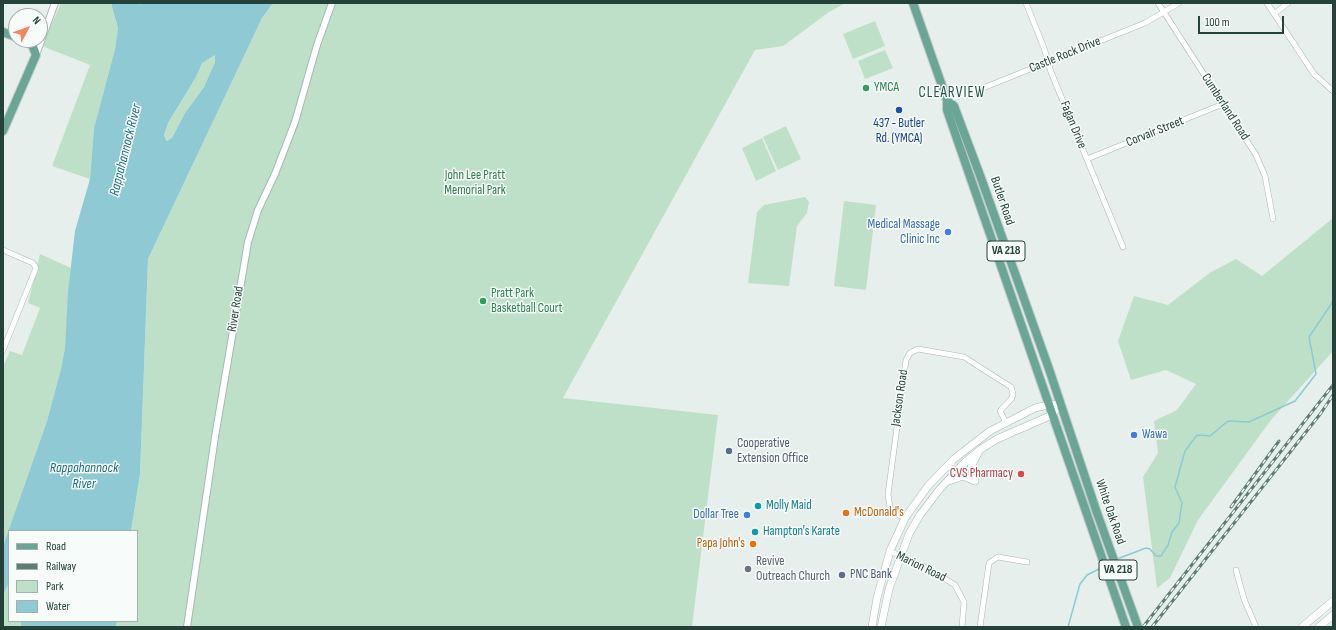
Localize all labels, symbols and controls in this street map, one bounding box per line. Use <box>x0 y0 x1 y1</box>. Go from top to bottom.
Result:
north arrow <box>8 8 48 48</box>
scale bar <box>1200 8 1286 34</box>
text: N <box>30 14 44 27</box>
text: 100 m <box>1205 15 1230 30</box>
street label: Castle Rock Drive <box>1027 34 1103 76</box>
street label: Cumberland Road <box>1198 71 1252 143</box>
place label: YMCA <box>874 80 899 96</box>
marker: YMCA <box>861 83 871 93</box>
district label: CLEARVIEW <box>919 84 985 102</box>
street label: Fagan Drive <box>1056 99 1090 151</box>
water label: Rappahannock River <box>106 102 146 198</box>
marker: 437 - Butler Rd. (YMCA) <box>894 105 904 115</box>
street label: Corvair Street <box>1124 113 1186 151</box>
place label: 437 - Butler Rd. (YMCA) <box>873 116 925 147</box>
park label: John Lee Pratt Memorial Park <box>444 168 506 199</box>
street label: Butler Road <box>986 175 1018 227</box>
place label: Medical Massage Clinic Inc <box>867 217 940 248</box>
marker: Medical Massage Clinic Inc <box>943 227 953 237</box>
road number: VA 218 <box>987 241 1025 261</box>
street label: River Road <box>225 285 247 333</box>
place label: Pratt Park Basketball Court <box>491 286 563 317</box>
marker: Pratt Park Basketball Court <box>478 296 488 306</box>
street label: Jackson Road <box>888 369 912 427</box>
place label: Wawa <box>1142 427 1167 443</box>
marker: Wawa <box>1129 430 1139 440</box>
place label: Cooperative Extension Office <box>737 436 809 467</box>
marker: Cooperative Extension Office <box>724 446 734 456</box>
water label: Rappahannock River <box>50 460 118 492</box>
place label: CVS Pharmacy <box>950 466 1013 482</box>
marker: CVS Pharmacy <box>1016 469 1026 479</box>
street label: White Oak Road <box>1092 478 1128 546</box>
place label: Molly Maid <box>766 498 812 514</box>
marker: Molly Maid <box>753 501 763 511</box>
place label: McDonald's <box>854 505 904 521</box>
place label: Dollar Tree <box>693 507 739 523</box>
marker: McDonald's <box>841 508 851 518</box>
marker: Dollar Tree <box>742 510 752 520</box>
place label: Hampton's Karate <box>763 524 840 540</box>
marker: Hampton's Karate <box>750 527 760 537</box>
legend <box>8 530 138 622</box>
place label: Papa John's <box>697 536 745 552</box>
text: Road <box>46 539 66 554</box>
marker: Papa John's <box>748 539 758 549</box>
street label: Marion Road <box>894 548 948 586</box>
place label: Revive Outreach Church <box>756 554 830 585</box>
text: Railway <box>46 559 76 574</box>
road number: VA 218 <box>1099 560 1137 580</box>
marker: Revive Outreach Church <box>743 564 753 574</box>
place label: PNC Bank <box>850 567 892 583</box>
marker: PNC Bank <box>837 570 847 580</box>
text: Park <box>46 579 64 594</box>
text: Water <box>46 599 70 614</box>

